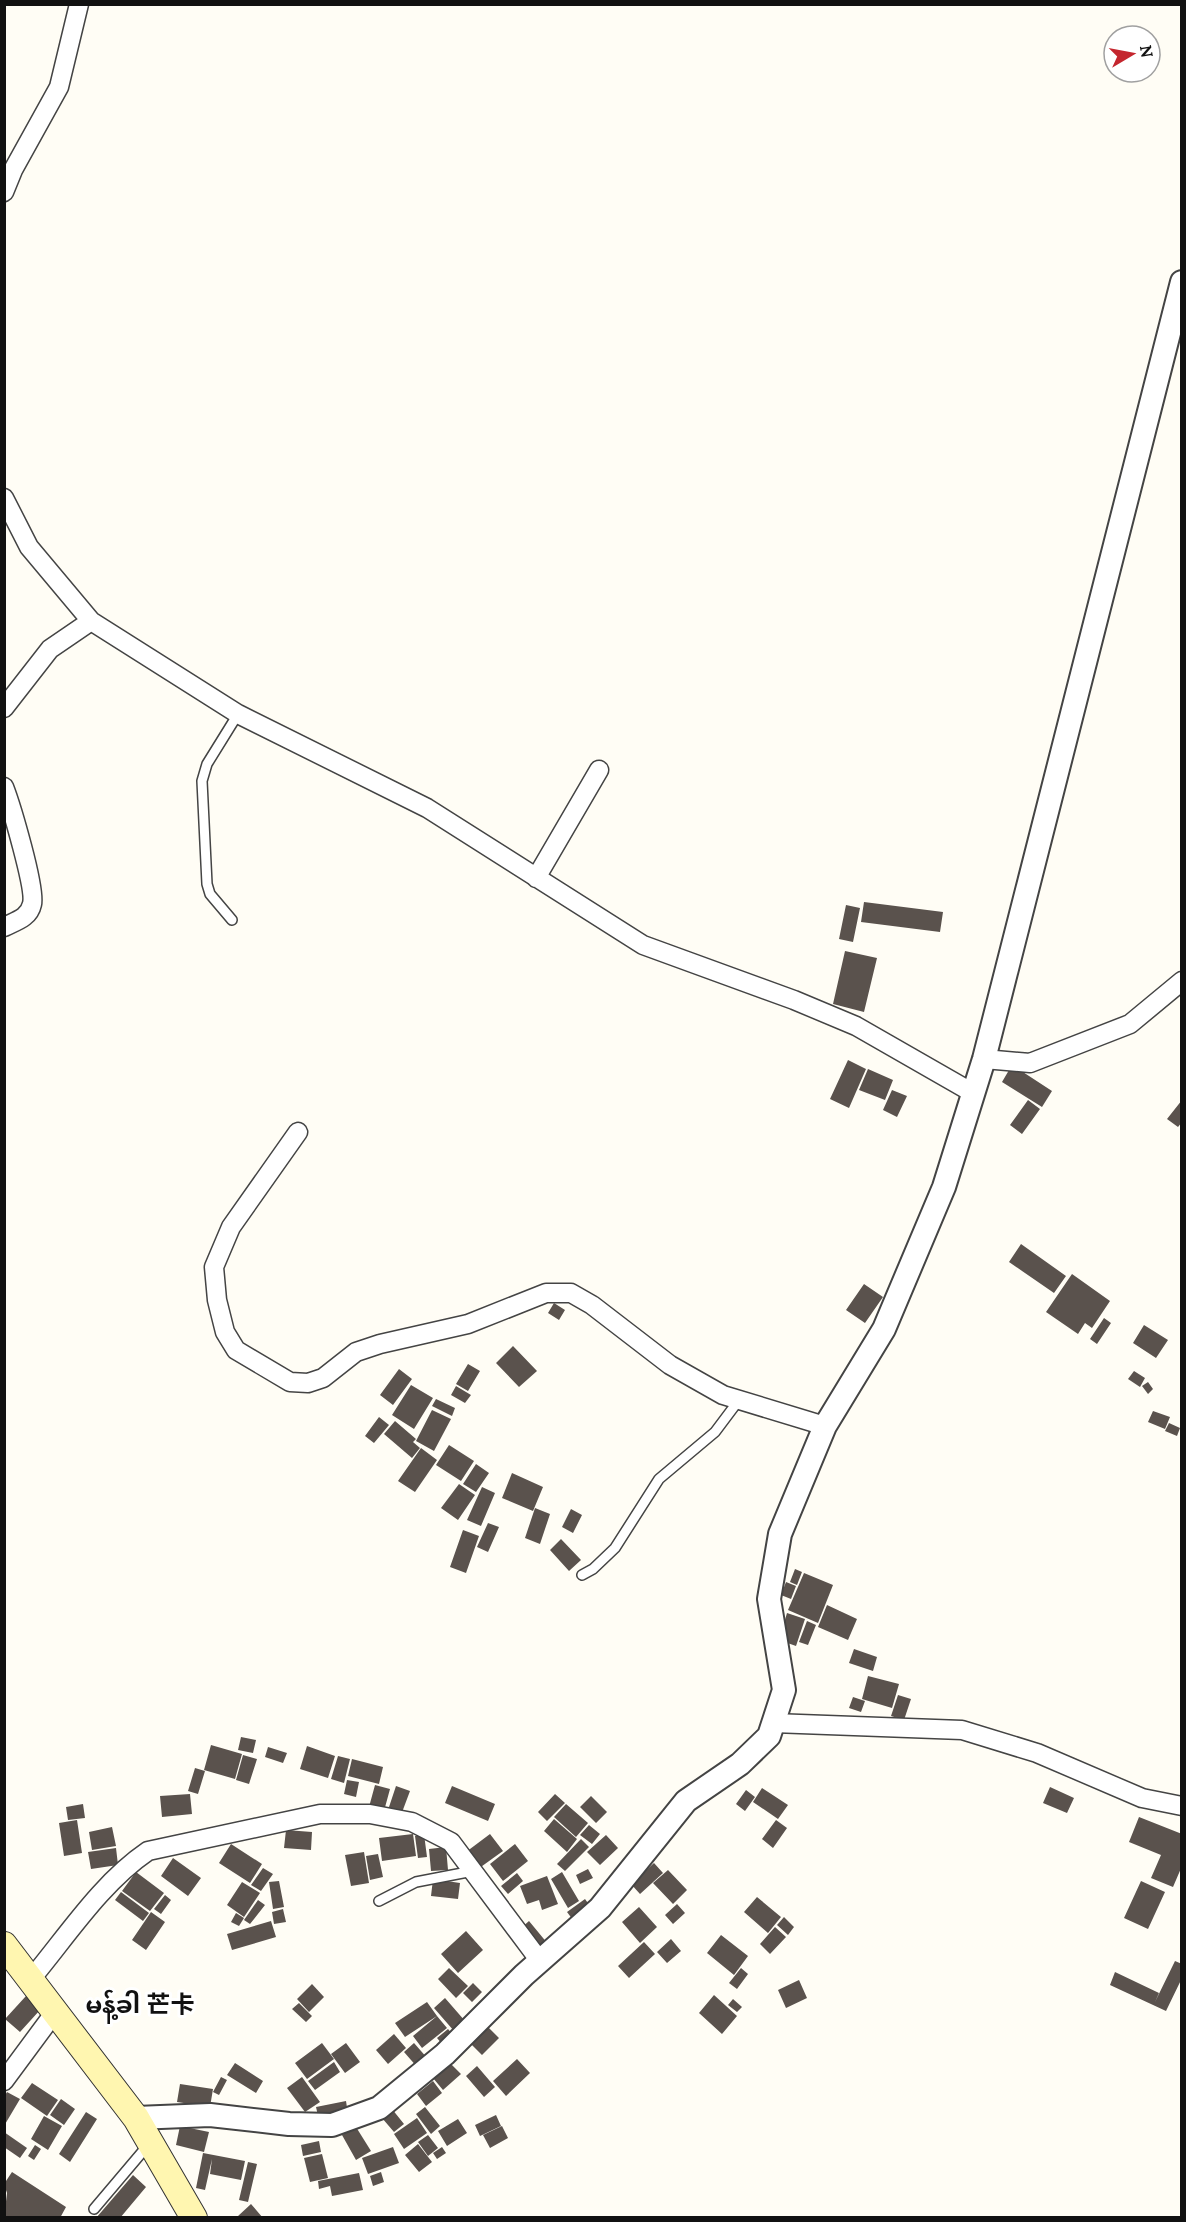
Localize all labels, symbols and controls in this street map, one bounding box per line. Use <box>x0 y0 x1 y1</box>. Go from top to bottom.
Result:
north arrow <box>1102 24 1162 84</box>
text: N <box>1136 44 1158 59</box>
district label: မန့်ခါ 芒卡 <box>86 1989 194 2024</box>

